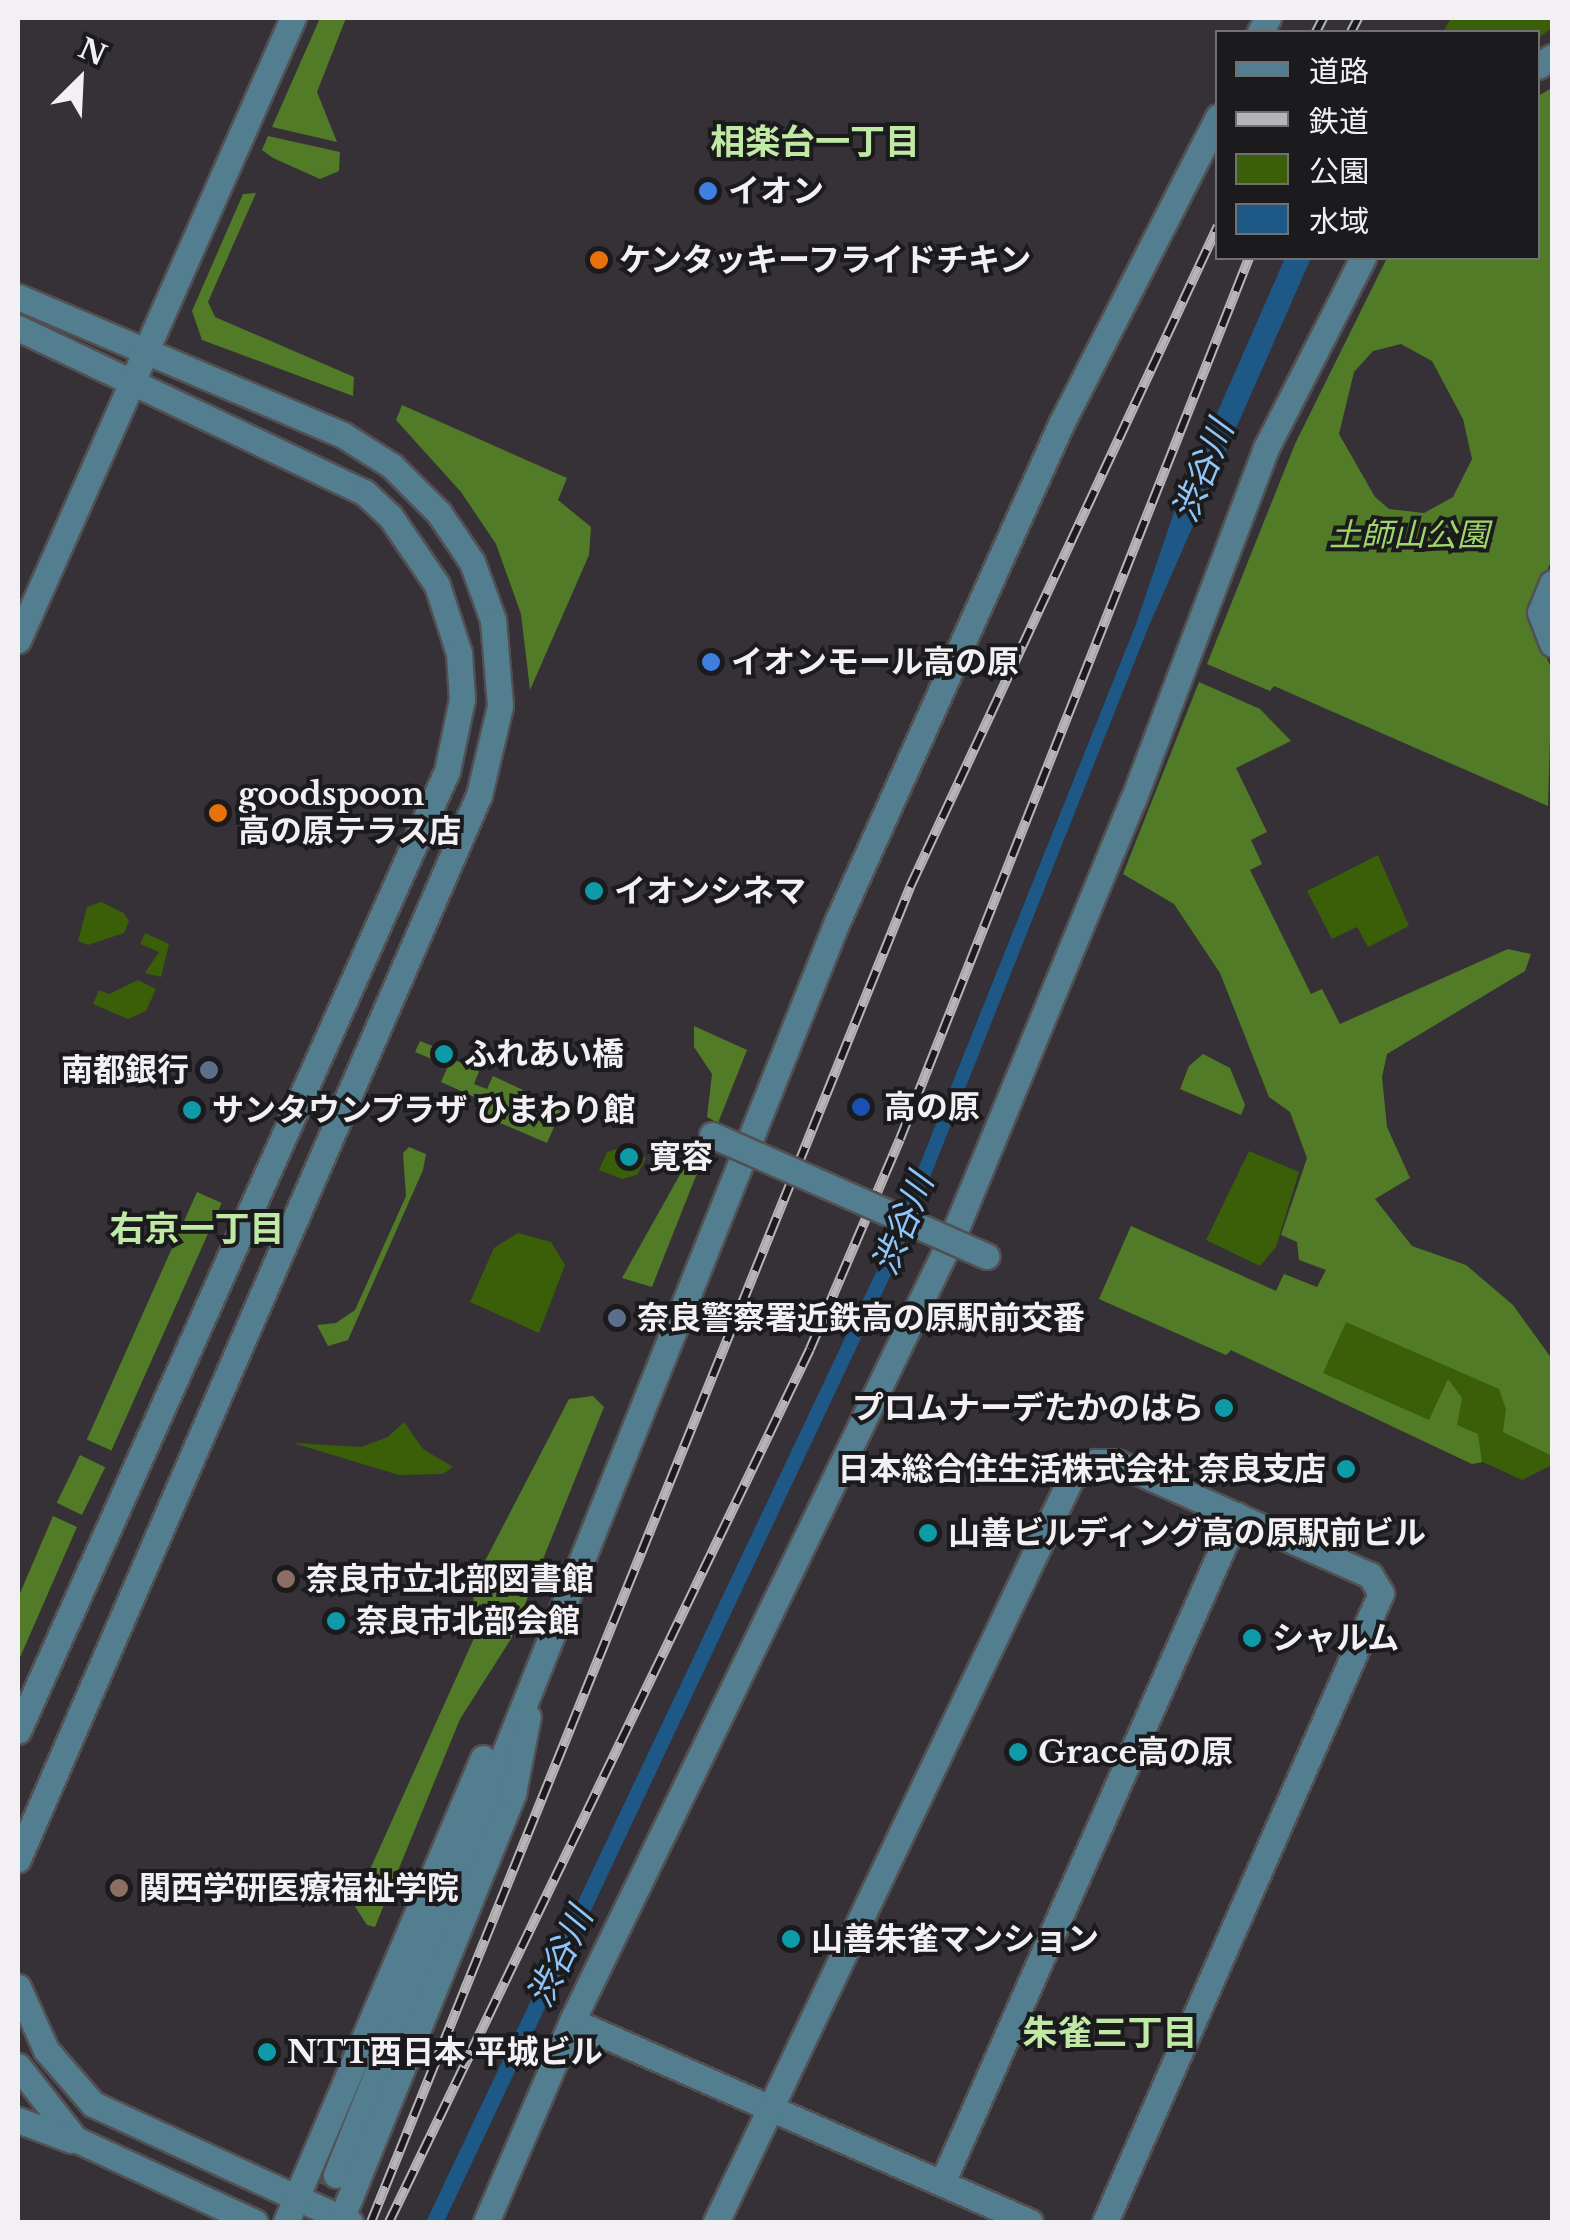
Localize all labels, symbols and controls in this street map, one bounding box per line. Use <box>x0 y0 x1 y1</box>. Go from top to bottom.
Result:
north arrow <box>30 30 130 130</box>
legend <box>1215 30 1540 260</box>
text: N <box>73 31 112 73</box>
text: 道路 <box>1309 53 1369 90</box>
text: 鉄道 <box>1309 103 1369 140</box>
district label: 相楽台一丁目 <box>710 121 920 163</box>
text: 公園 <box>1309 153 1369 190</box>
place label: イオン <box>728 172 824 210</box>
marker: イオン <box>697 180 719 202</box>
text: 水域 <box>1309 203 1369 240</box>
place label: ケンタッキーフライドチキン <box>619 241 1035 279</box>
marker: ケンタッキーフライドチキン <box>588 249 610 271</box>
water label: 渋谷川 <box>1164 414 1242 528</box>
park label: 土師山公園 <box>1329 516 1489 554</box>
place label: イオンモール高の原 <box>731 643 1019 681</box>
marker: イオンモール高の原 <box>700 651 722 673</box>
place label: goodspoon 高の原テラス店 <box>238 776 462 851</box>
marker: goodspoon 高の原テラス店 <box>207 802 229 824</box>
place label: イオンシネマ <box>614 872 806 910</box>
marker: イオンシネマ <box>583 880 605 902</box>
place label: ふれあい橋 <box>464 1035 624 1073</box>
marker: ふれあい橋 <box>433 1043 455 1065</box>
place label: 南都銀行 <box>61 1051 189 1089</box>
marker: 南都銀行 <box>198 1059 220 1081</box>
place label: 高の原 <box>884 1088 980 1126</box>
place label: サンタウンプラザ ひまわり館 <box>212 1091 637 1129</box>
marker: 高の原 <box>848 1094 874 1120</box>
marker: サンタウンプラザ ひまわり館 <box>181 1099 203 1121</box>
place label: 寛容 <box>649 1138 713 1176</box>
marker: 寛容 <box>618 1146 640 1168</box>
water label: 渋谷川 <box>864 1167 942 1281</box>
district label: 右京一丁目 <box>110 1208 284 1250</box>
place label: 奈良警察署近鉄高の原駅前交番 <box>637 1299 1085 1337</box>
marker: 奈良警察署近鉄高の原駅前交番 <box>606 1307 628 1329</box>
place label: プロムナーデたかのはら <box>852 1389 1204 1427</box>
marker: プロムナーデたかのはら <box>1213 1397 1235 1419</box>
place label: 日本総合住生活株式会社 奈良支店 <box>837 1450 1326 1488</box>
marker: 日本総合住生活株式会社 奈良支店 <box>1335 1458 1357 1480</box>
place label: 山善ビルディング高の原駅前ビル <box>948 1514 1428 1552</box>
marker: 山善ビルディング高の原駅前ビル <box>917 1522 939 1544</box>
place label: 奈良市立北部図書館 <box>306 1560 594 1598</box>
marker: 奈良市立北部図書館 <box>275 1568 297 1590</box>
place label: 奈良市北部会館 <box>356 1602 580 1640</box>
marker: 奈良市北部会館 <box>325 1610 347 1632</box>
place label: シャルム <box>1272 1619 1400 1657</box>
marker: シャルム <box>1241 1627 1263 1649</box>
place label: Grace高の原 <box>1038 1733 1233 1771</box>
marker: Grace高の原 <box>1007 1741 1029 1763</box>
place label: 関西学研医療福祉学院 <box>139 1869 459 1907</box>
marker: 関西学研医療福祉学院 <box>108 1877 130 1899</box>
water label: 渋谷川 <box>519 1901 601 2013</box>
place label: 山善朱雀マンション <box>811 1920 1099 1958</box>
marker: 山善朱雀マンション <box>780 1928 802 1950</box>
district label: 朱雀三丁目 <box>1023 2012 1197 2054</box>
place label: NTT西日本 平城ビル <box>287 2033 603 2071</box>
marker: NTT西日本 平城ビル <box>256 2041 278 2063</box>

